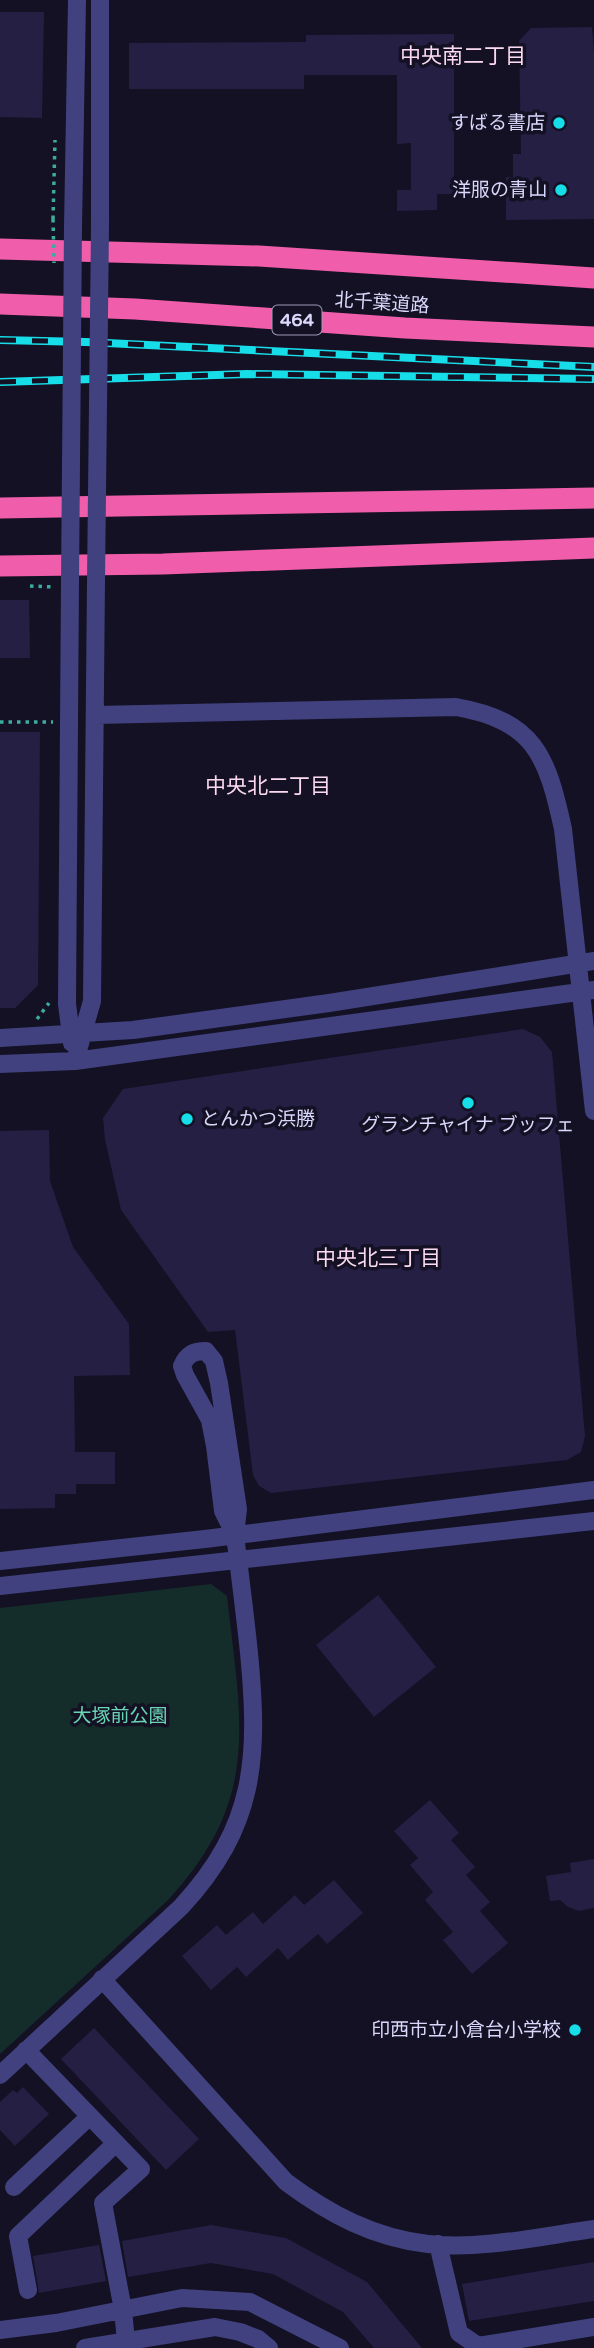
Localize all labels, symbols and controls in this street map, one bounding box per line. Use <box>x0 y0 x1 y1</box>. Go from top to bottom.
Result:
district label: 中央南二丁目 <box>400 44 526 69</box>
place label: すばる書店 <box>450 112 545 134</box>
marker: すばる書店 <box>551 115 567 131</box>
place label: 洋服の青山 <box>452 179 547 201</box>
marker: 洋服の青山 <box>553 182 569 198</box>
street label: 北千葉道路 <box>334 289 430 317</box>
road number: 464 <box>272 306 322 334</box>
district label: 中央北二丁目 <box>205 774 331 799</box>
marker: グランチャイナ ブッフェ <box>460 1095 476 1111</box>
place label: とんかつ浜勝 <box>201 1108 315 1130</box>
marker: とんかつ浜勝 <box>179 1111 195 1127</box>
place label: グランチャイナ ブッフェ <box>361 1114 575 1136</box>
district label: 中央北三丁目 <box>315 1246 441 1271</box>
park label: 大塚前公園 <box>72 1705 168 1727</box>
place label: 印西市立小倉台小学校 <box>371 2019 561 2041</box>
marker: 印西市立小倉台小学校 <box>567 2022 583 2038</box>

